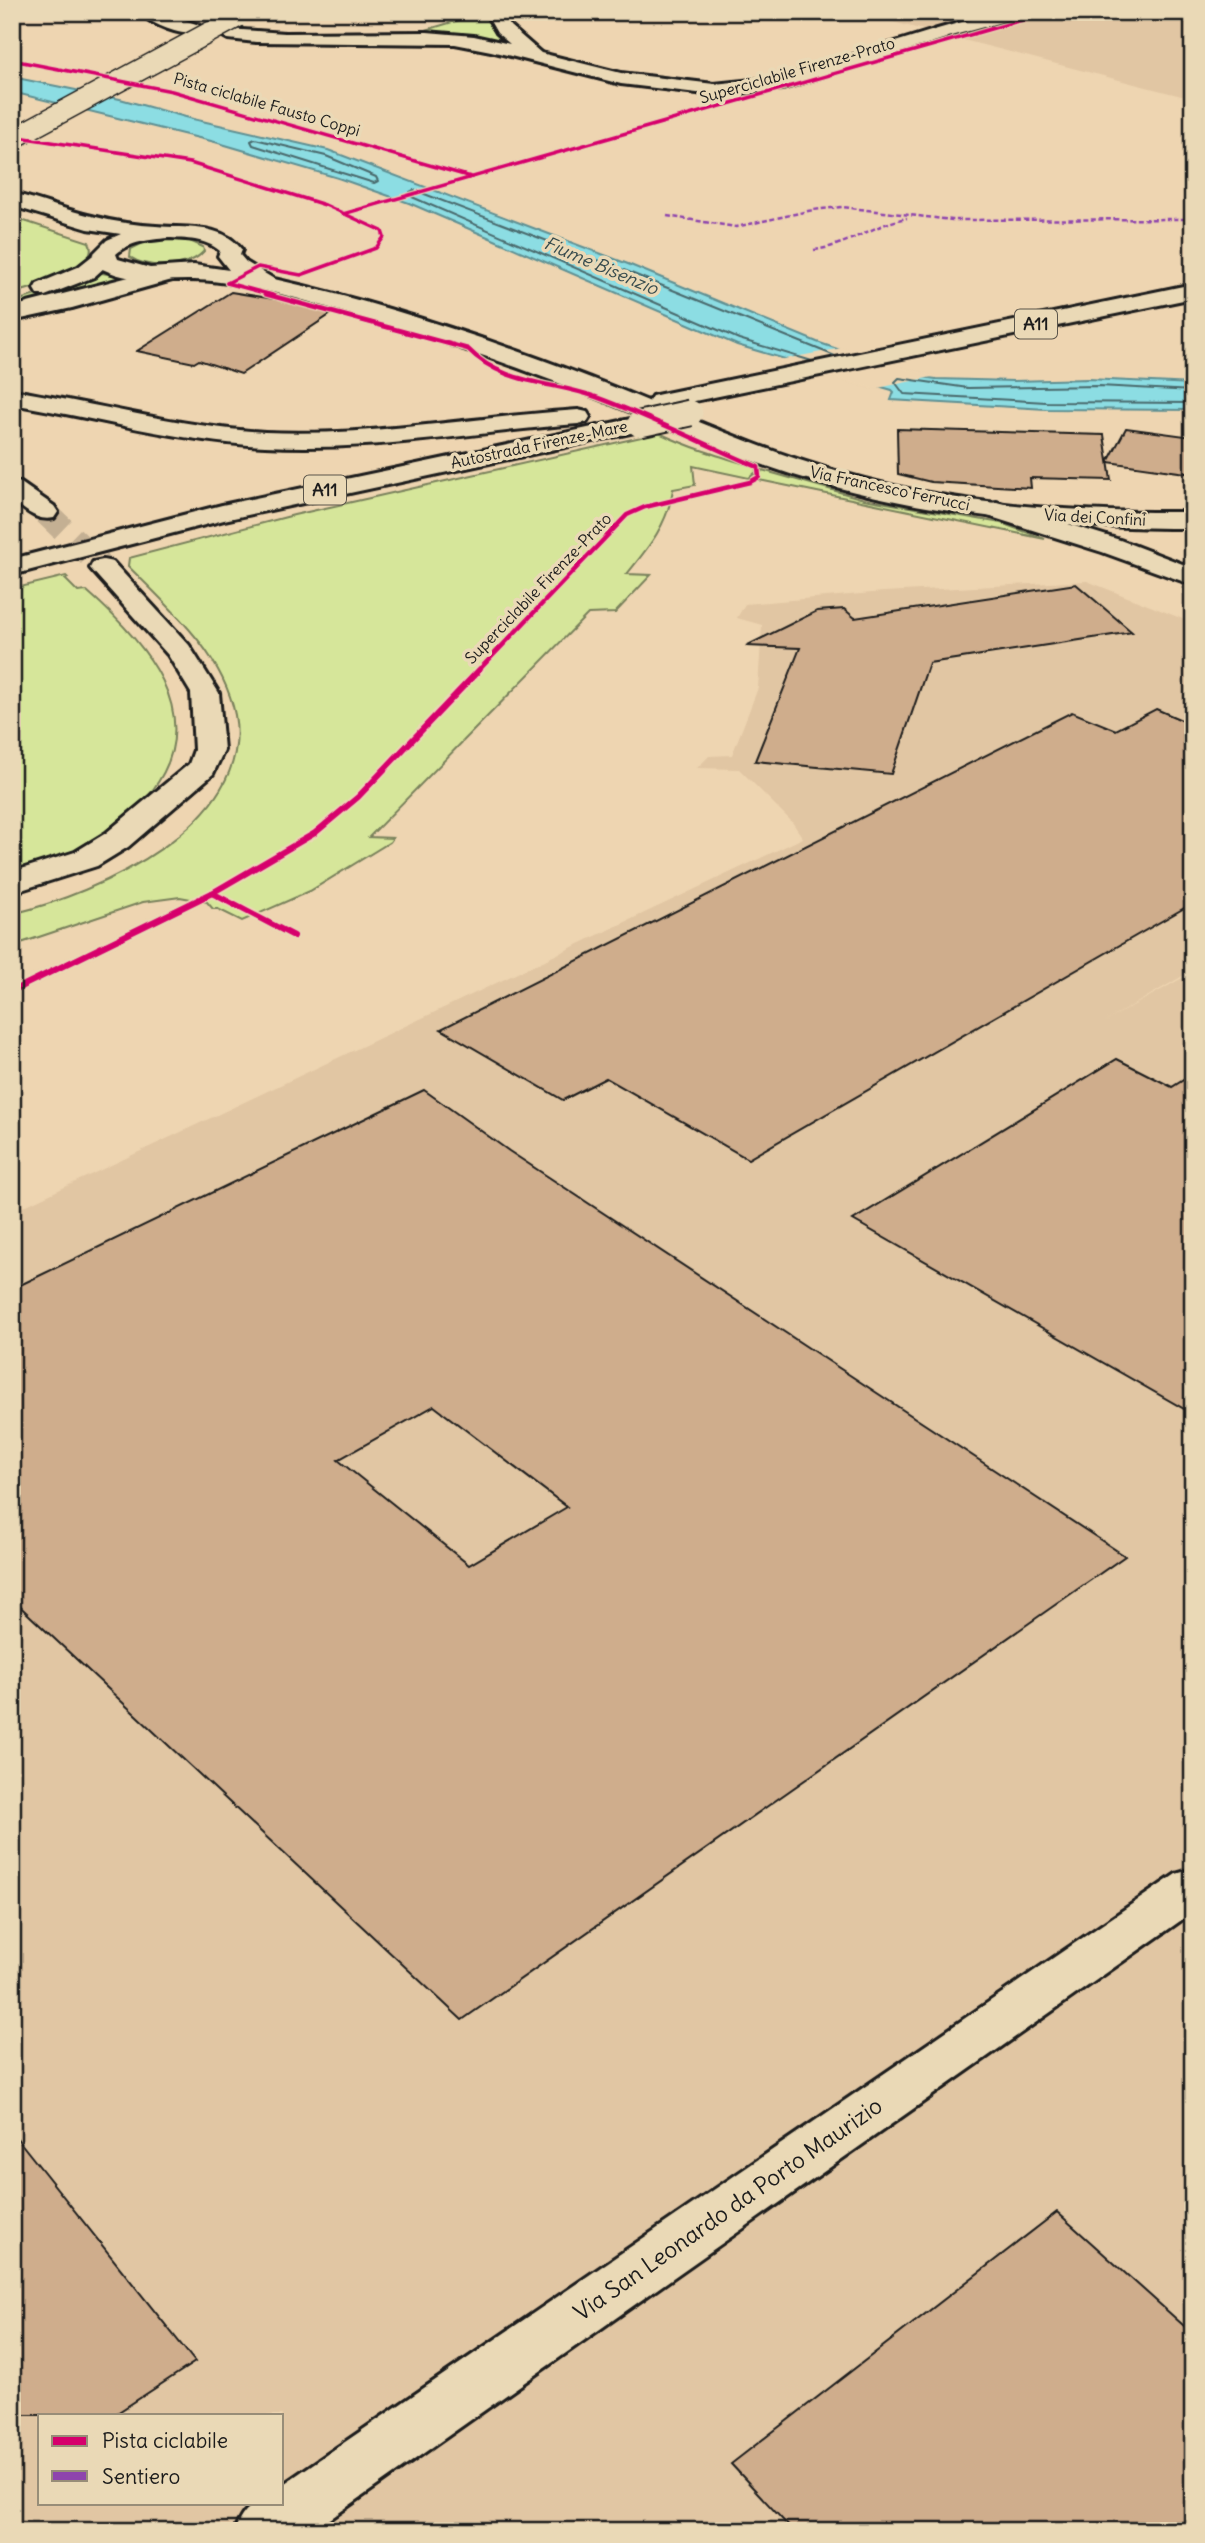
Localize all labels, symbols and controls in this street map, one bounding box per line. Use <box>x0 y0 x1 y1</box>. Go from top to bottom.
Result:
street label: Superciclabile Firenze-Prato <box>697 33 897 107</box>
street label: Pista ciclabile Fausto Coppi <box>171 68 363 140</box>
water label: Fiume Bisenzio <box>541 231 662 300</box>
road number: A11 <box>1015 310 1057 338</box>
street label: Autostrada Firenze-Mare <box>449 415 629 473</box>
street label: Via Francesco Ferrucci <box>808 461 972 515</box>
road number: A11 <box>304 476 346 504</box>
street label: Via dei Confini <box>1043 504 1147 530</box>
street label: Superciclabile Firenze-Prato <box>461 508 615 668</box>
street label: Via San Leonardo da Porto Maurizio <box>568 2091 888 2327</box>
legend <box>38 2414 284 2504</box>
text: Pista ciclabile <box>102 2427 228 2454</box>
text: Sentiero <box>102 2463 180 2490</box>

